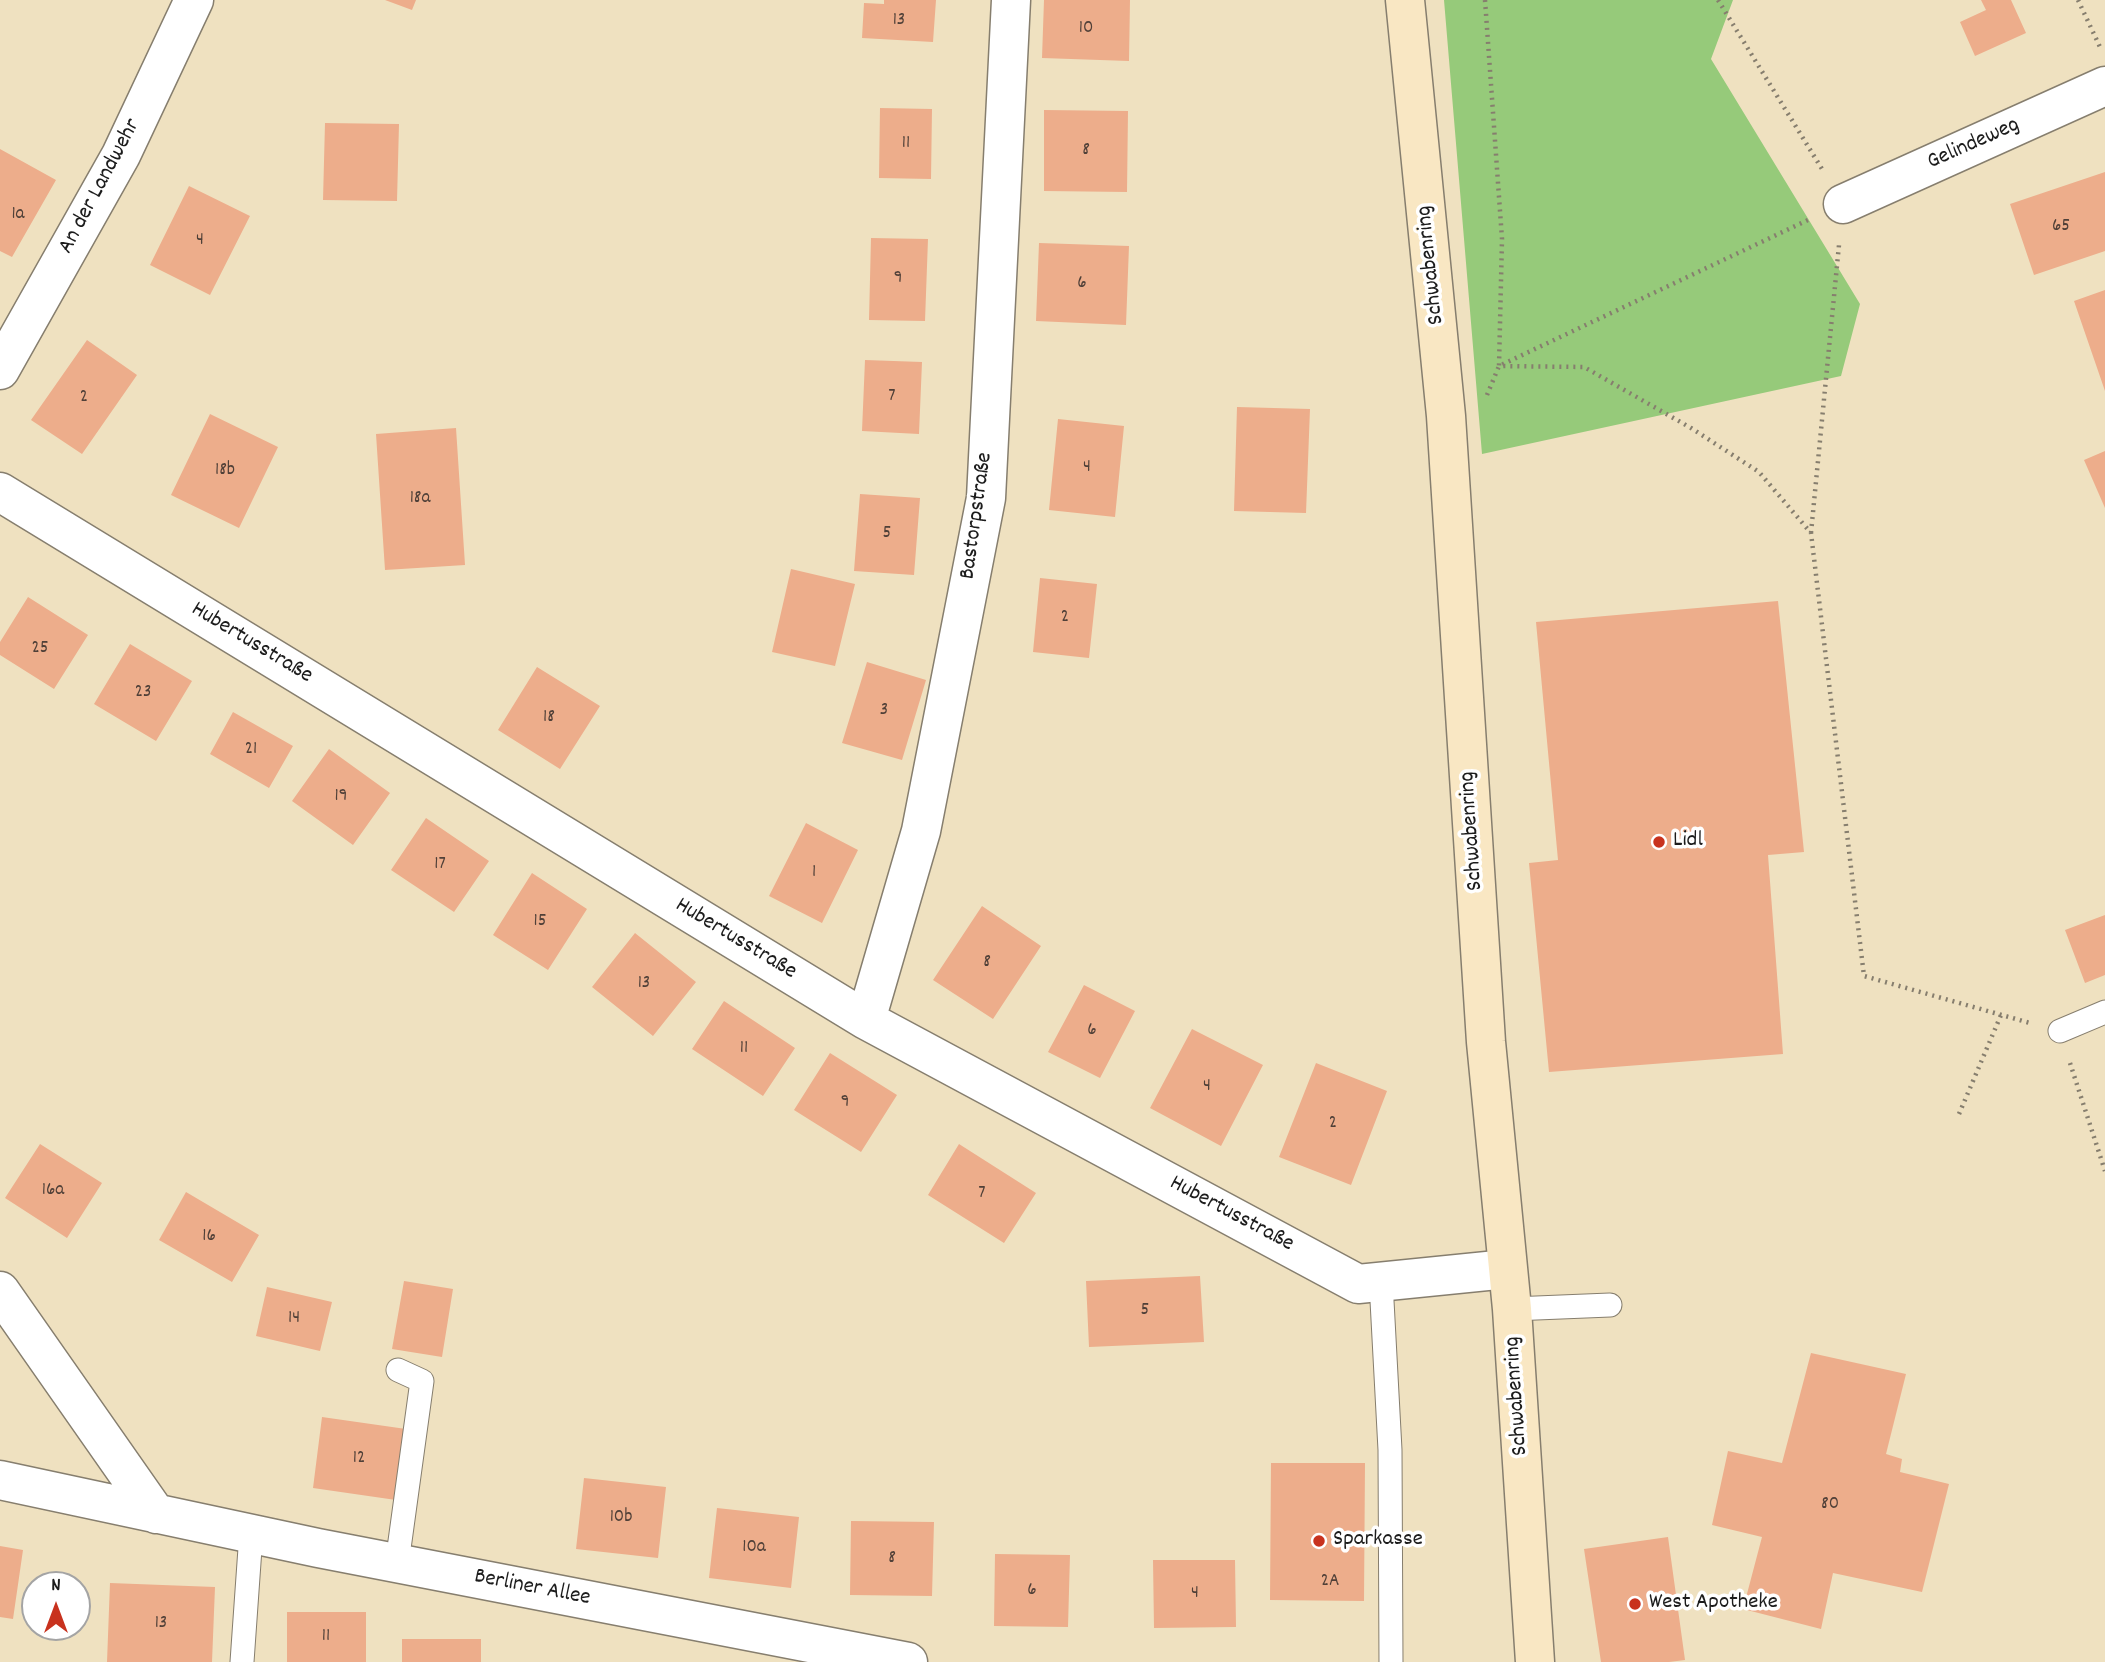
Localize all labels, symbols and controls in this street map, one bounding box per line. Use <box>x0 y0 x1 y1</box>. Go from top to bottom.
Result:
house number: 13 <box>893 10 905 32</box>
house number: 10 <box>1079 18 1093 40</box>
street label: Gelindeweg <box>1924 112 2024 178</box>
street label: An der Landwehr <box>54 115 148 259</box>
house number: 11 <box>902 133 910 155</box>
house number: 8 <box>1082 140 1090 162</box>
house number: 1a <box>11 204 25 226</box>
street label: Schwabenring <box>1412 204 1452 326</box>
house number: 65 <box>2052 216 2070 238</box>
house number: 4 <box>196 230 204 252</box>
house number: 9 <box>894 268 902 290</box>
house number: 6 <box>1077 273 1087 295</box>
house number: 7 <box>888 386 896 408</box>
house number: 2 <box>80 387 88 409</box>
street label: Bastorpstraße <box>955 451 1001 581</box>
house number: 4 <box>1083 457 1091 479</box>
house number: 18b <box>215 460 235 482</box>
house number: 18a <box>410 488 430 510</box>
house number: 5 <box>883 523 891 545</box>
street label: Hubertusstraße <box>185 597 317 691</box>
house number: 2 <box>1061 607 1069 629</box>
house number: 25 <box>31 638 49 660</box>
house number: 23 <box>135 682 151 704</box>
house number: 3 <box>880 700 888 722</box>
house number: 18 <box>543 707 555 729</box>
house number: 21 <box>245 739 257 761</box>
street label: Schwabenring <box>1455 770 1491 892</box>
house number: 19 <box>335 786 347 808</box>
place label: Lidl <box>1673 828 1703 856</box>
marker: Lidl <box>1651 834 1667 850</box>
house number: 17 <box>434 854 446 876</box>
house number: 1 <box>812 862 816 884</box>
street label: Hubertusstraße <box>669 893 801 987</box>
house number: 15 <box>534 911 546 933</box>
house number: 8 <box>983 952 991 974</box>
house number: 13 <box>638 973 650 995</box>
house number: 6 <box>1087 1020 1097 1042</box>
house number: 11 <box>740 1038 748 1060</box>
house number: 4 <box>1203 1076 1211 1098</box>
house number: 9 <box>841 1092 849 1114</box>
house number: 2 <box>1329 1113 1337 1135</box>
street label: Hubertusstraße <box>1164 1171 1298 1259</box>
house number: 16a <box>42 1180 64 1202</box>
house number: 7 <box>978 1183 986 1205</box>
house number: 16 <box>202 1226 216 1248</box>
house number: 5 <box>1141 1300 1149 1322</box>
house number: 14 <box>288 1308 300 1330</box>
street label: Schwabenring <box>1500 1335 1536 1457</box>
house number: 12 <box>353 1448 365 1470</box>
house number: 80 <box>1821 1494 1839 1516</box>
house number: 10b <box>610 1507 632 1529</box>
place label: Sparkasse <box>1333 1527 1423 1555</box>
marker: Sparkasse <box>1311 1533 1327 1549</box>
house number: 10a <box>742 1537 766 1559</box>
house number: 8 <box>888 1548 896 1570</box>
street label: Berliner Allee <box>472 1564 592 1614</box>
north arrow <box>21 1571 91 1641</box>
house number: 2A <box>1321 1571 1339 1593</box>
text: N <box>51 1573 61 1600</box>
house number: 6 <box>1027 1580 1037 1602</box>
house number: 4 <box>1191 1583 1199 1605</box>
place label: West Apotheke <box>1649 1590 1778 1618</box>
marker: West Apotheke <box>1627 1596 1643 1612</box>
house number: 13 <box>155 1613 167 1635</box>
house number: 11 <box>322 1626 330 1648</box>

